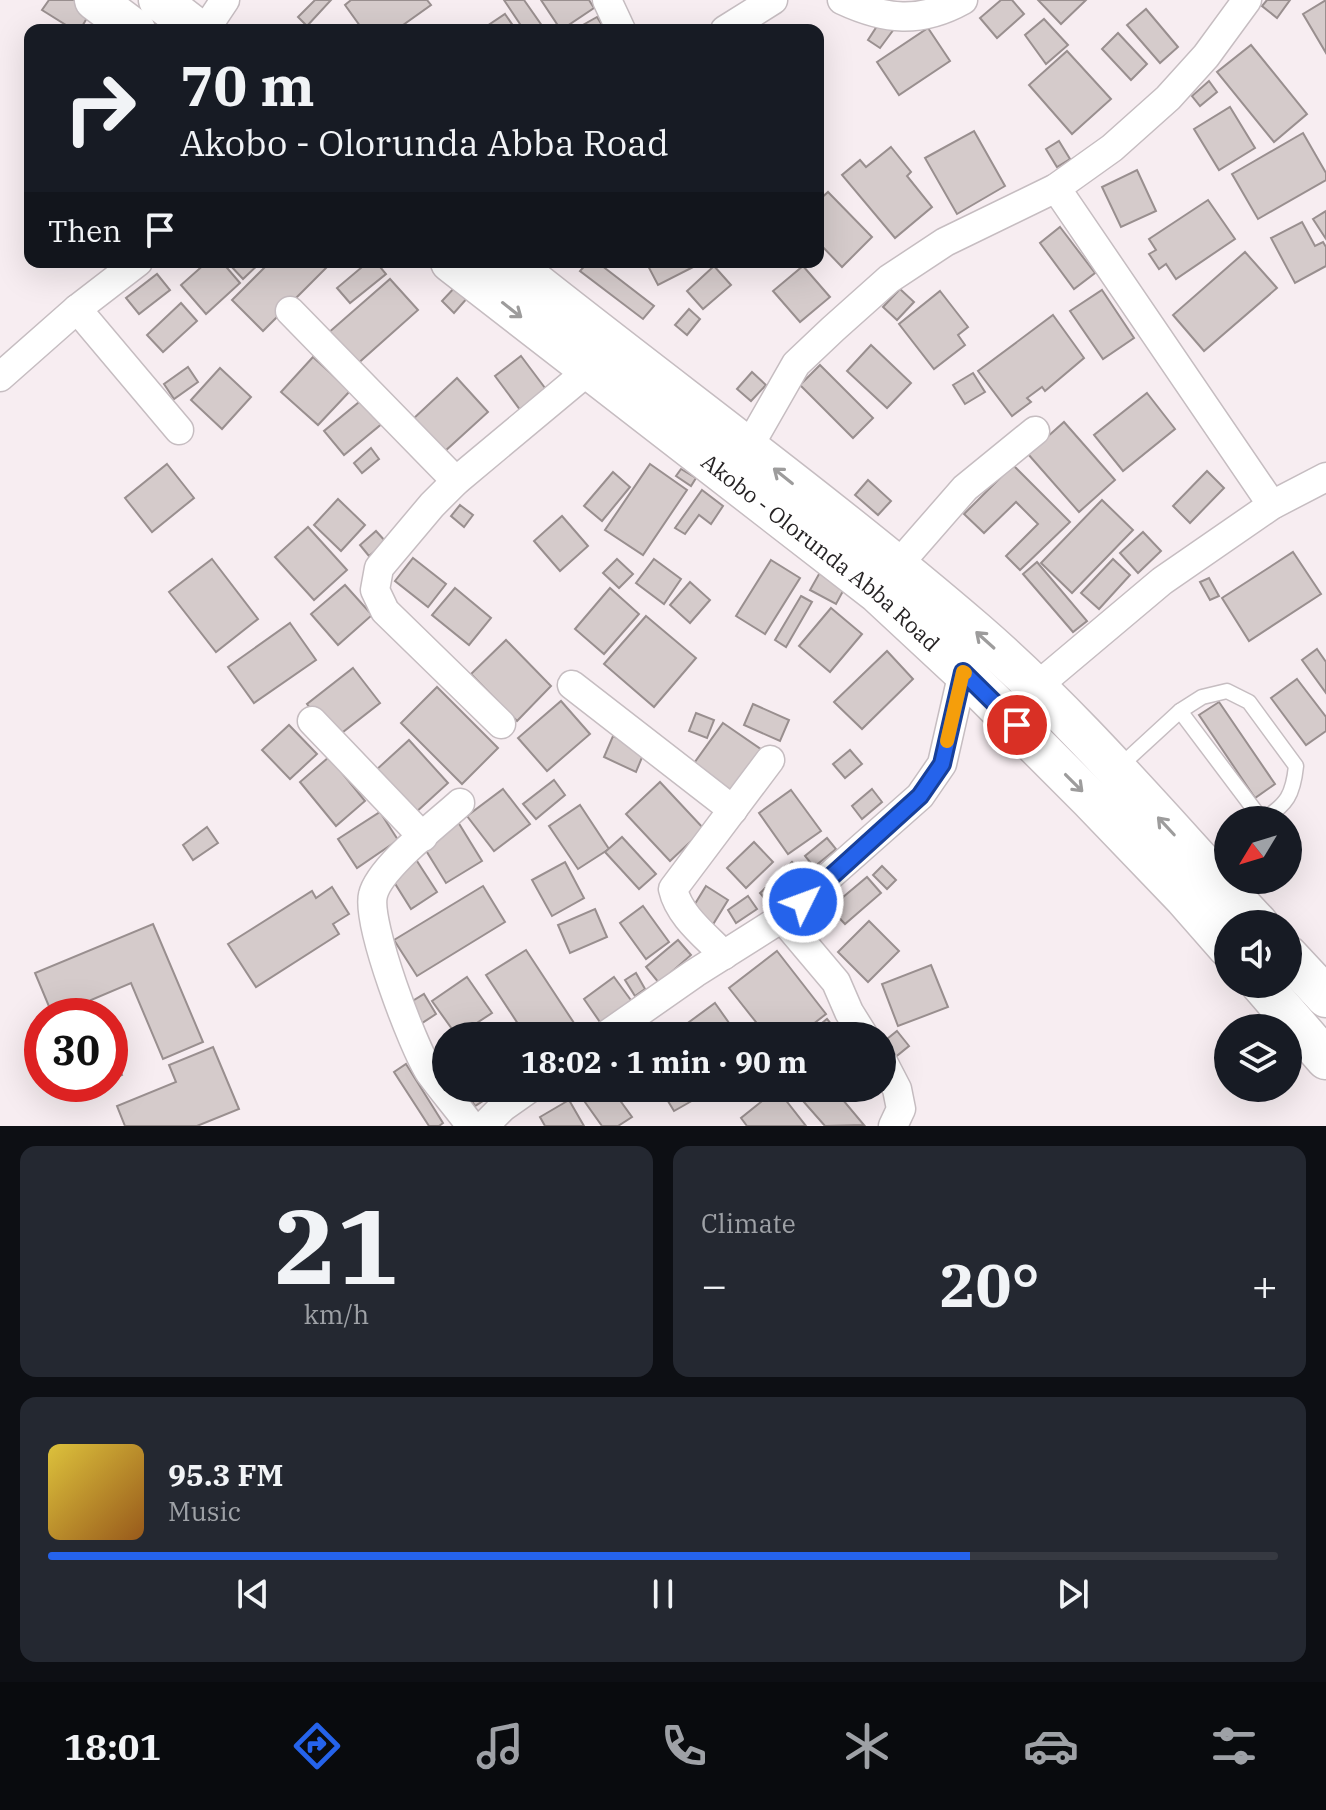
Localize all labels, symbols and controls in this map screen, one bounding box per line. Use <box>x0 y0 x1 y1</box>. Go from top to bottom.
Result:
text: 70 m <box>180 49 315 121</box>
icon: right <box>48 56 152 160</box>
text: Akobo - Olorunda Abba Road <box>180 119 669 166</box>
icon: arrive <box>138 208 182 252</box>
text: Then <box>48 211 122 250</box>
one-way arrow <box>501 301 522 319</box>
street label: Akobo - Olorunda Abba Road <box>696 447 946 657</box>
one-way arrow <box>773 468 794 485</box>
one-way arrow <box>975 631 995 650</box>
pin <box>983 691 1051 759</box>
icon: arrive <box>995 703 1039 747</box>
one-way arrow <box>1064 773 1083 792</box>
north arrow <box>1214 806 1302 894</box>
map controls <box>1214 806 1302 1102</box>
one-way arrow <box>1157 816 1176 836</box>
position arrow <box>761 860 845 944</box>
button: sound <box>1214 910 1302 998</box>
speed limit sign: 30 <box>24 998 128 1102</box>
button: layers <box>1214 1014 1302 1102</box>
text: 18:02 · 1 min · 90 m <box>521 1042 807 1081</box>
text: 21 <box>274 1177 399 1313</box>
text: Climate <box>701 1206 796 1240</box>
text: 20° <box>939 1245 1040 1324</box>
text: − <box>701 1256 727 1313</box>
text: + <box>1252 1256 1278 1313</box>
text: km/h <box>304 1297 369 1331</box>
text: 95.3 FM <box>168 1455 283 1494</box>
text: Music <box>168 1494 241 1528</box>
icon: previous <box>231 1572 275 1616</box>
icon: pause <box>641 1572 685 1616</box>
icon: next <box>1051 1572 1095 1616</box>
icon: directions <box>289 1718 345 1774</box>
icon: music <box>472 1718 528 1774</box>
icon: phone <box>656 1718 712 1774</box>
icon: climate <box>839 1718 895 1774</box>
icon: car <box>1023 1718 1079 1774</box>
icon: filters <box>1206 1718 1262 1774</box>
text: 18:01 <box>64 1723 161 1770</box>

